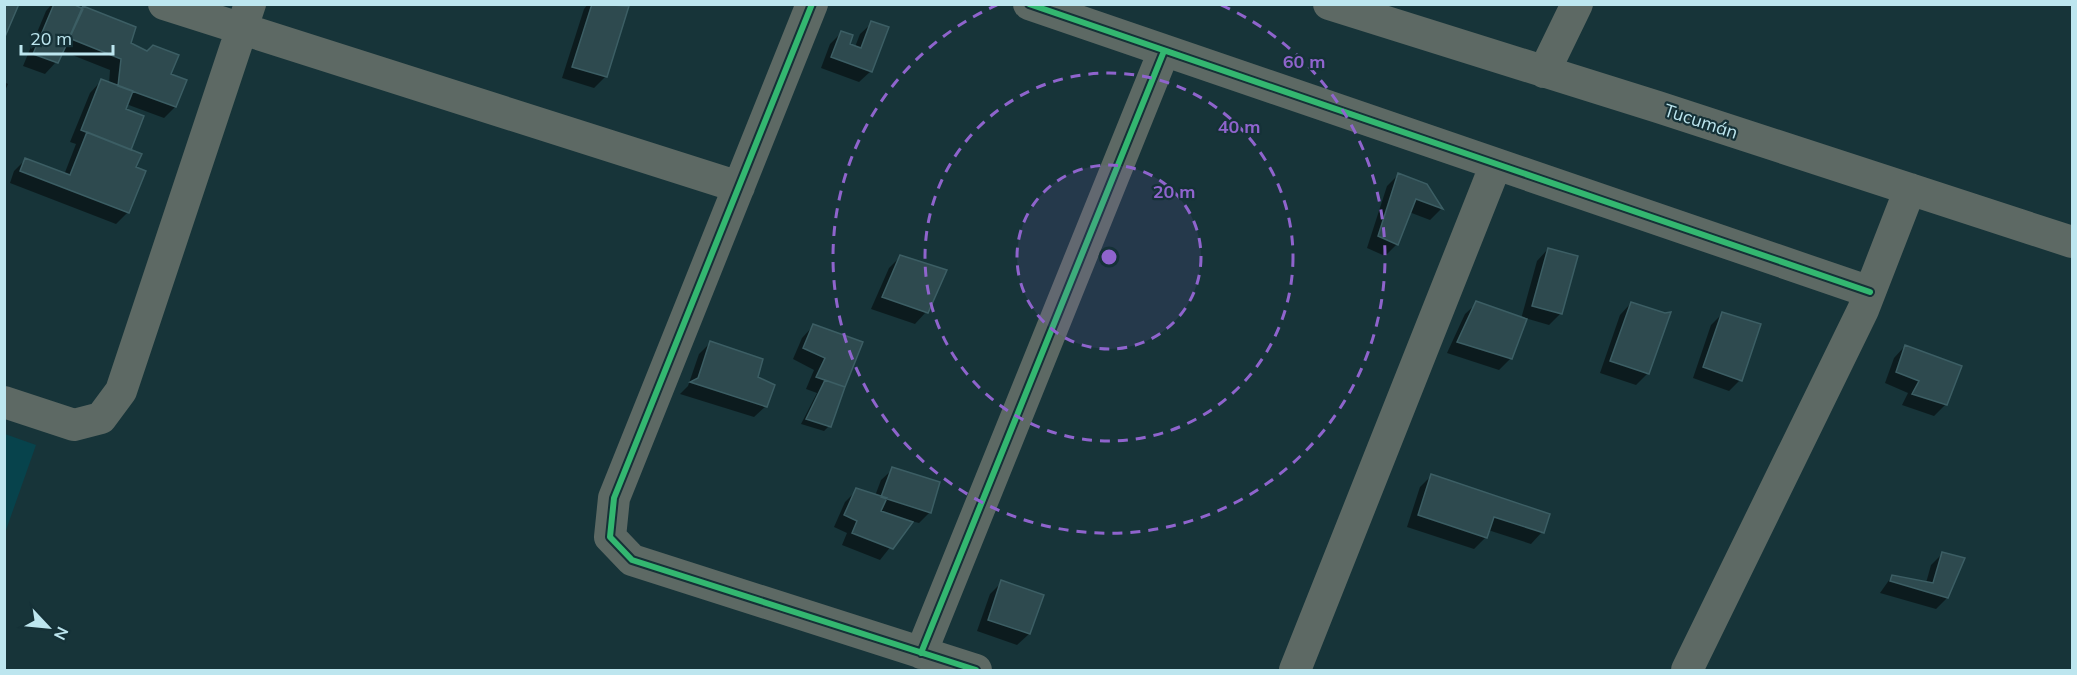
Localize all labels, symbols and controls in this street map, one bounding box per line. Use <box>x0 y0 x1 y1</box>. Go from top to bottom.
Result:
scale bar <box>21 18 112 56</box>
text: 20 m <box>30 27 72 50</box>
text: 60 m <box>1283 50 1325 73</box>
street label: Tucumán <box>1661 98 1741 144</box>
text: 40 m <box>1218 115 1260 138</box>
text: 20 m <box>1153 180 1195 203</box>
centre of rings <box>1099 247 1119 267</box>
north arrow <box>18 597 78 657</box>
text: N <box>50 624 73 643</box>

